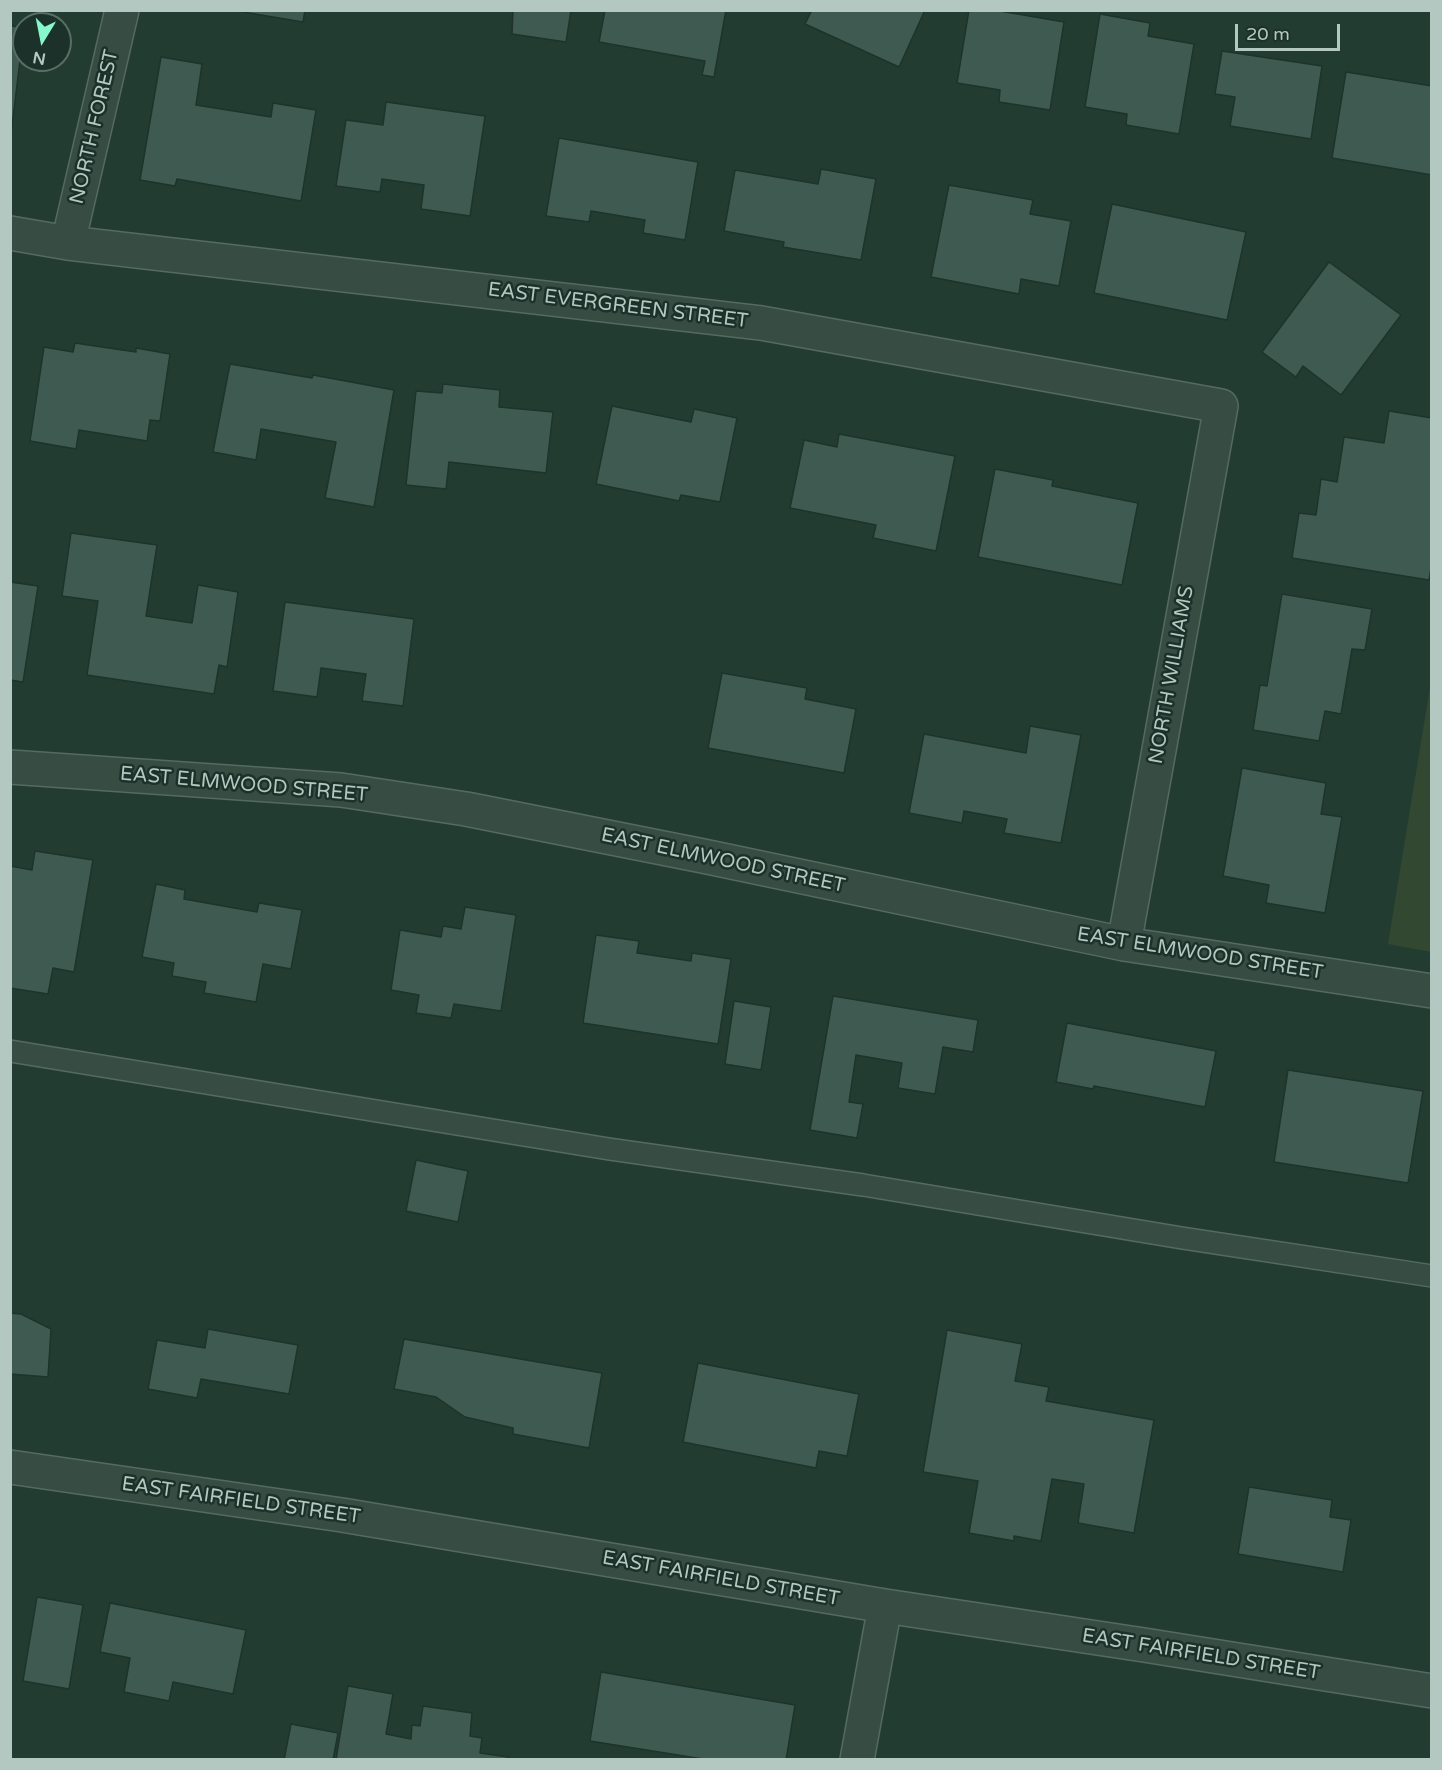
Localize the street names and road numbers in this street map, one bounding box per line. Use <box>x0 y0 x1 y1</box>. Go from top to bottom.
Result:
street label: NORTH FOREST <box>66 47 124 207</box>
street label: EAST EVERGREEN STREET <box>486 278 750 334</box>
street label: NORTH WILLIAMS <box>1145 584 1199 766</box>
street label: EAST ELMWOOD STREET <box>119 762 369 808</box>
street label: EAST ELMWOOD STREET <box>599 823 847 899</box>
street label: EAST ELMWOOD STREET <box>1075 923 1325 985</box>
street label: EAST FAIRFIELD STREET <box>120 1472 362 1530</box>
street label: EAST FAIRFIELD STREET <box>600 1546 842 1612</box>
street label: EAST FAIRFIELD STREET <box>1080 1624 1322 1686</box>

